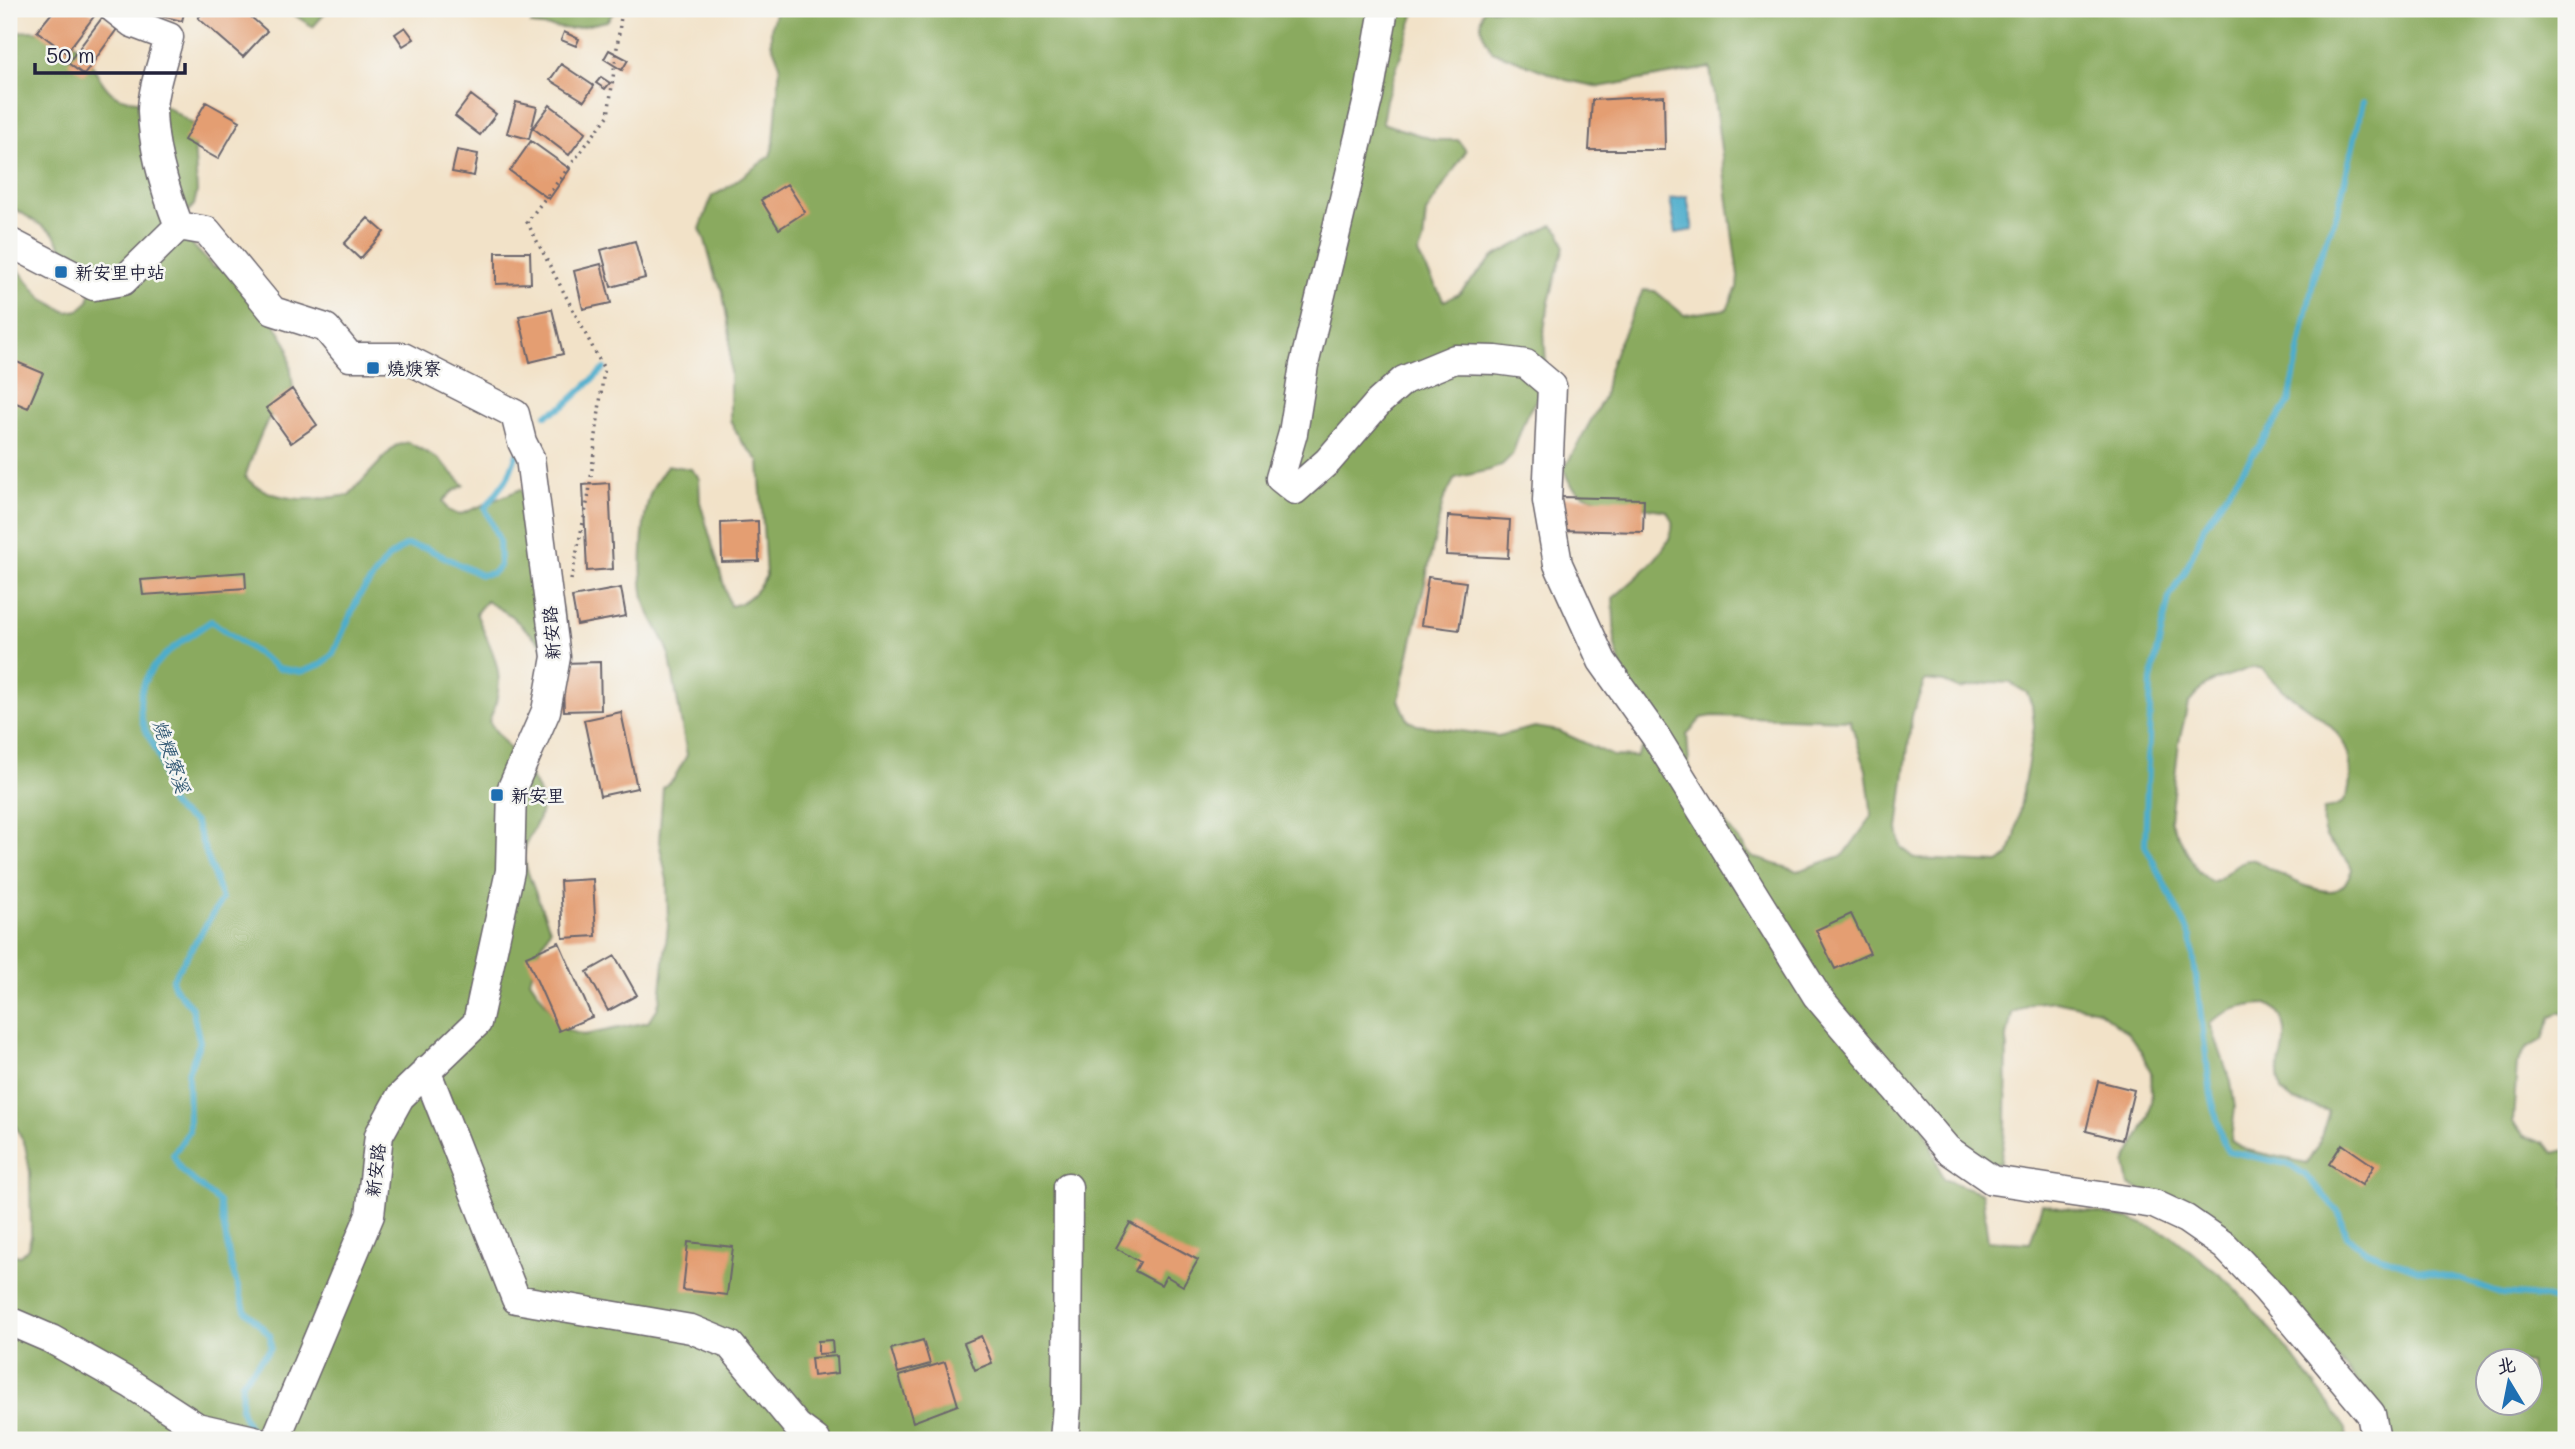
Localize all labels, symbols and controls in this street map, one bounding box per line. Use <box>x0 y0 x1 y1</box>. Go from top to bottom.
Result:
scale bar <box>35 32 186 76</box>
text: 50 m <box>46 41 95 68</box>
place label: 新安里中站 <box>75 260 165 284</box>
marker: 新安里中站 <box>53 264 69 280</box>
place label: 燒焿寮 <box>387 356 441 380</box>
marker: 燒焿寮 <box>365 360 381 376</box>
street label: 新安路 <box>537 605 565 661</box>
water label: 燒粳寮溪 <box>148 716 197 797</box>
place label: 新安里 <box>511 783 565 807</box>
marker: 新安里 <box>489 787 505 803</box>
street label: 新安路 <box>360 1142 390 1198</box>
north arrow <box>2474 1348 2544 1418</box>
text: 北 <box>2494 1351 2517 1379</box>

